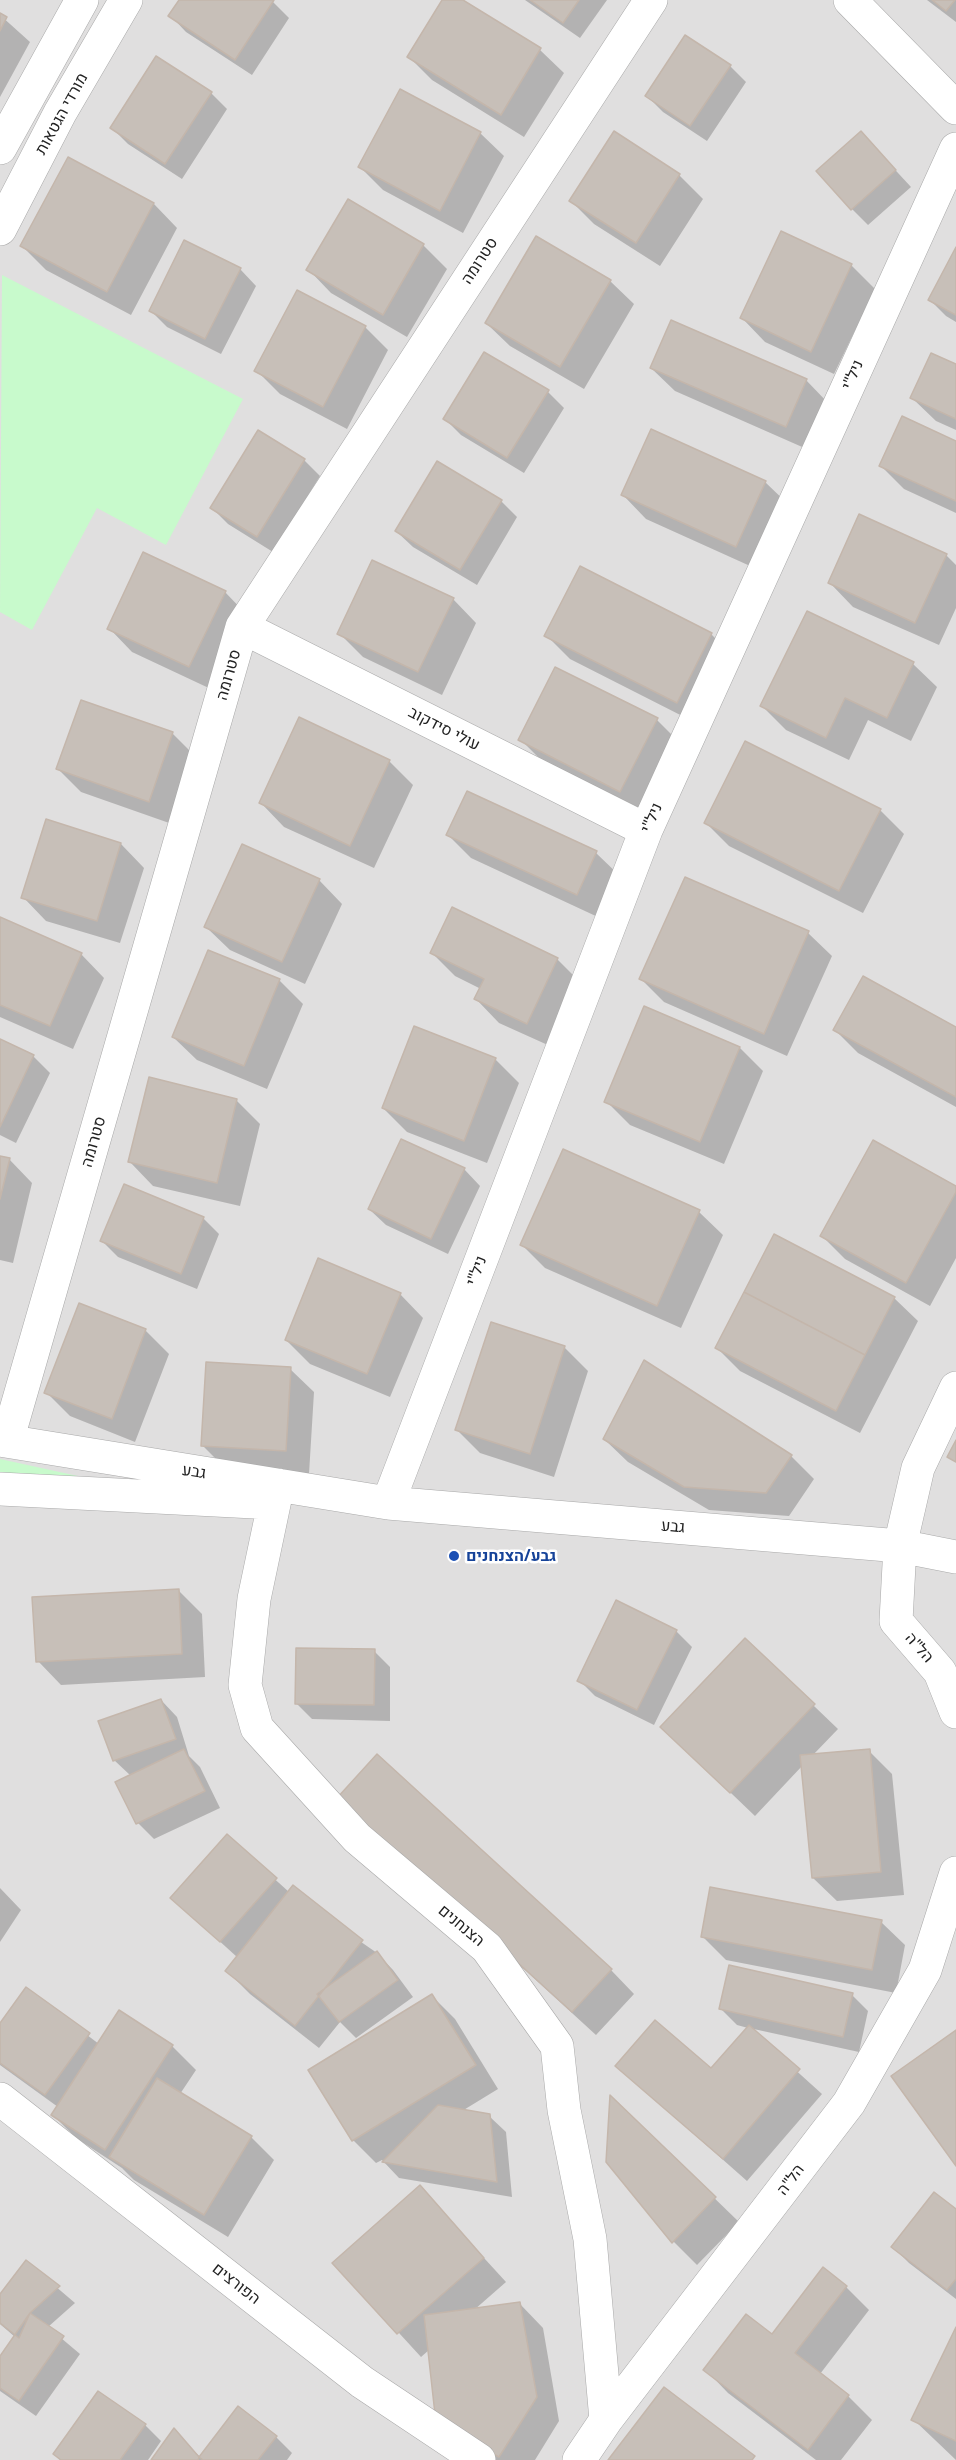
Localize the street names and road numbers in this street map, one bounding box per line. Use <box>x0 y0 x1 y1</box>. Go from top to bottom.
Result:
street label: מורדי הגטאות <box>32 70 92 158</box>
street label: סטרומה <box>458 234 502 288</box>
street label: ניל"י <box>838 357 868 393</box>
street label: סטרומה <box>213 647 245 703</box>
street label: עולי סידקוב <box>405 703 483 755</box>
street label: ניל"י <box>637 800 667 836</box>
street label: סטרומה <box>78 1114 110 1170</box>
street label: ניל"י <box>463 1253 491 1289</box>
street label: גבע <box>181 1461 207 1483</box>
street label: גבע <box>660 1516 686 1538</box>
street label: הל"ה <box>901 1629 937 1667</box>
street label: הצנחנים <box>434 1901 488 1951</box>
street label: הל"ה <box>773 2161 809 2199</box>
street label: הפורצים <box>208 2259 264 2309</box>

